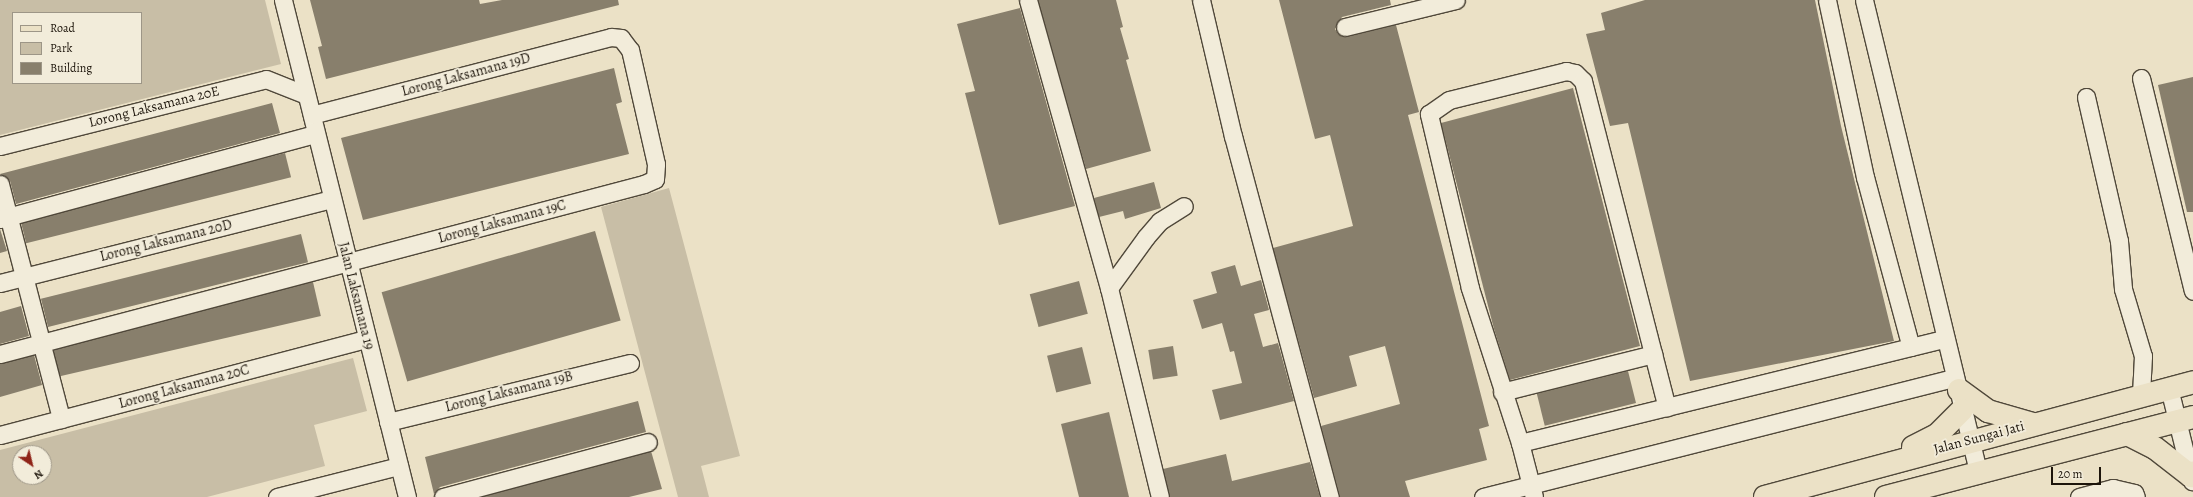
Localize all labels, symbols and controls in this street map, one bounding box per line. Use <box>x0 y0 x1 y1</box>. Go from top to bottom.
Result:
legend <box>12 12 142 84</box>
text: Road <box>50 20 75 36</box>
text: Park <box>50 40 73 56</box>
street label: Lorong Laksamana 19D <box>400 50 532 100</box>
text: Building <box>50 60 92 76</box>
street label: Lorong Laksamana 20E <box>87 83 221 131</box>
street label: Lorong Laksamana 19C <box>436 197 568 247</box>
street label: Lorong Laksamana 20D <box>98 216 234 266</box>
street label: Jalan Laksamana 19 <box>335 241 377 351</box>
street label: Lorong Laksamana 20C <box>117 361 251 413</box>
street label: Lorong Laksamana 19B <box>443 368 575 416</box>
street label: Jalan Sungai Jati <box>1932 418 2026 458</box>
north arrow <box>12 445 52 485</box>
scale bar <box>2053 459 2103 485</box>
text: N <box>31 466 46 483</box>
text: 20 m <box>2058 466 2082 482</box>

